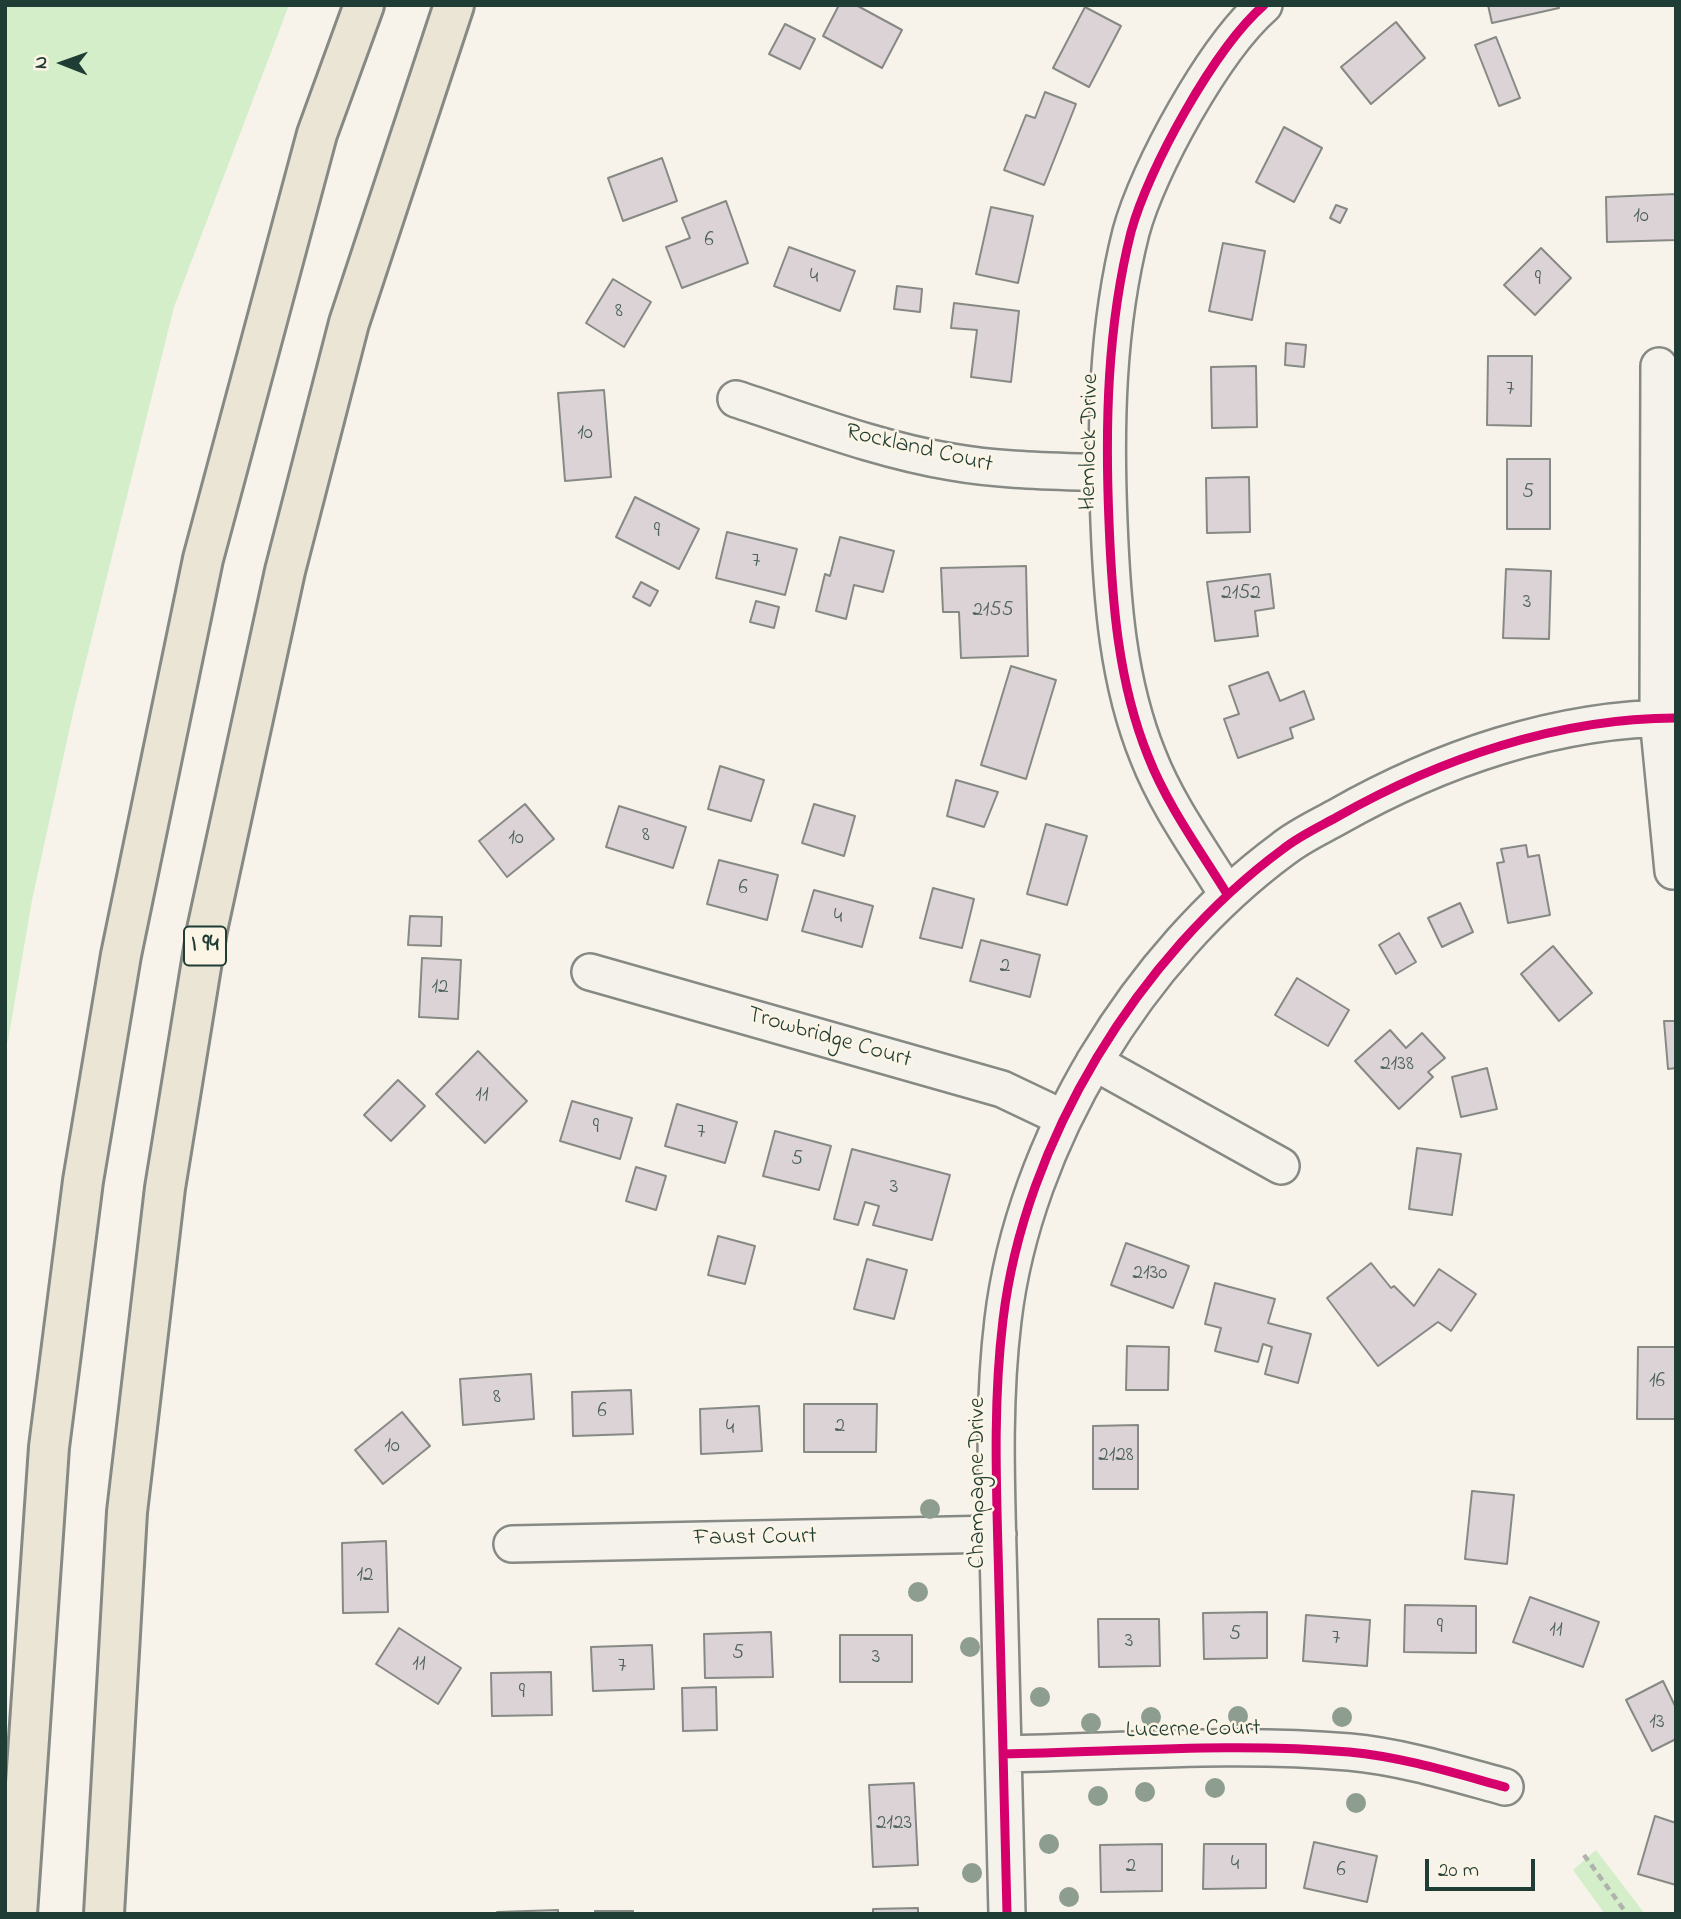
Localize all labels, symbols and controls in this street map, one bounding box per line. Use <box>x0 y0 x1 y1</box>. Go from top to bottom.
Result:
north arrow <box>28 28 98 98</box>
text: N <box>28 56 55 69</box>
house number: 10 <box>1633 205 1649 231</box>
house number: 6 <box>704 229 714 255</box>
house number: 4 <box>810 266 818 292</box>
house number: 9 <box>1535 268 1541 294</box>
house number: 8 <box>615 300 623 326</box>
street label: Hemlock Drive <box>1075 373 1107 511</box>
house number: 7 <box>1506 378 1514 404</box>
street label: Rockland Court <box>843 419 995 481</box>
house number: 10 <box>577 422 593 448</box>
house number: 5 <box>1522 481 1534 507</box>
house number: 9 <box>654 520 660 546</box>
house number: 7 <box>752 550 760 576</box>
house number: 2152 <box>1221 582 1261 608</box>
house number: 3 <box>1523 591 1531 617</box>
house number: 2155 <box>972 599 1014 625</box>
house number: 8 <box>642 824 650 850</box>
house number: 10 <box>508 827 524 853</box>
house number: 6 <box>738 877 748 903</box>
house number: 4 <box>834 906 842 932</box>
road number: I 94 <box>184 926 226 965</box>
house number: 2 <box>1000 955 1010 981</box>
house number: 12 <box>431 976 449 1002</box>
street label: Trowbridge Court <box>744 1002 914 1076</box>
house number: 2138 <box>1380 1053 1414 1079</box>
house number: 11 <box>475 1084 489 1110</box>
house number: 9 <box>593 1116 599 1142</box>
house number: 7 <box>697 1121 705 1147</box>
house number: 5 <box>791 1148 803 1174</box>
house number: 3 <box>890 1176 898 1202</box>
house number: 2130 <box>1133 1262 1167 1288</box>
house number: 16 <box>1649 1370 1665 1396</box>
house number: 8 <box>493 1386 501 1412</box>
street label: Champagne Drive <box>965 1397 993 1569</box>
house number: 6 <box>597 1400 607 1426</box>
house number: 2 <box>835 1415 845 1441</box>
house number: 4 <box>726 1417 734 1443</box>
house number: 10 <box>384 1435 400 1461</box>
house number: 2128 <box>1098 1444 1134 1470</box>
street label: Faust Court <box>693 1524 817 1554</box>
house number: 12 <box>356 1564 374 1590</box>
house number: 9 <box>1437 1616 1443 1642</box>
house number: 11 <box>1549 1619 1563 1645</box>
house number: 5 <box>1229 1623 1241 1649</box>
house number: 7 <box>1332 1627 1340 1653</box>
house number: 3 <box>1125 1630 1133 1656</box>
house number: 5 <box>732 1642 744 1668</box>
house number: 3 <box>872 1646 880 1672</box>
house number: 11 <box>412 1653 426 1679</box>
house number: 7 <box>618 1655 626 1681</box>
house number: 9 <box>519 1681 525 1707</box>
house number: 13 <box>1649 1711 1665 1737</box>
street label: Lucerne Court <box>1125 1715 1261 1747</box>
house number: 2123 <box>876 1812 912 1838</box>
scale bar <box>1429 1846 1539 1890</box>
house number: 4 <box>1231 1853 1239 1879</box>
house number: 2 <box>1126 1855 1136 1881</box>
text: 20 m <box>1438 1856 1479 1886</box>
house number: 6 <box>1336 1859 1346 1885</box>

